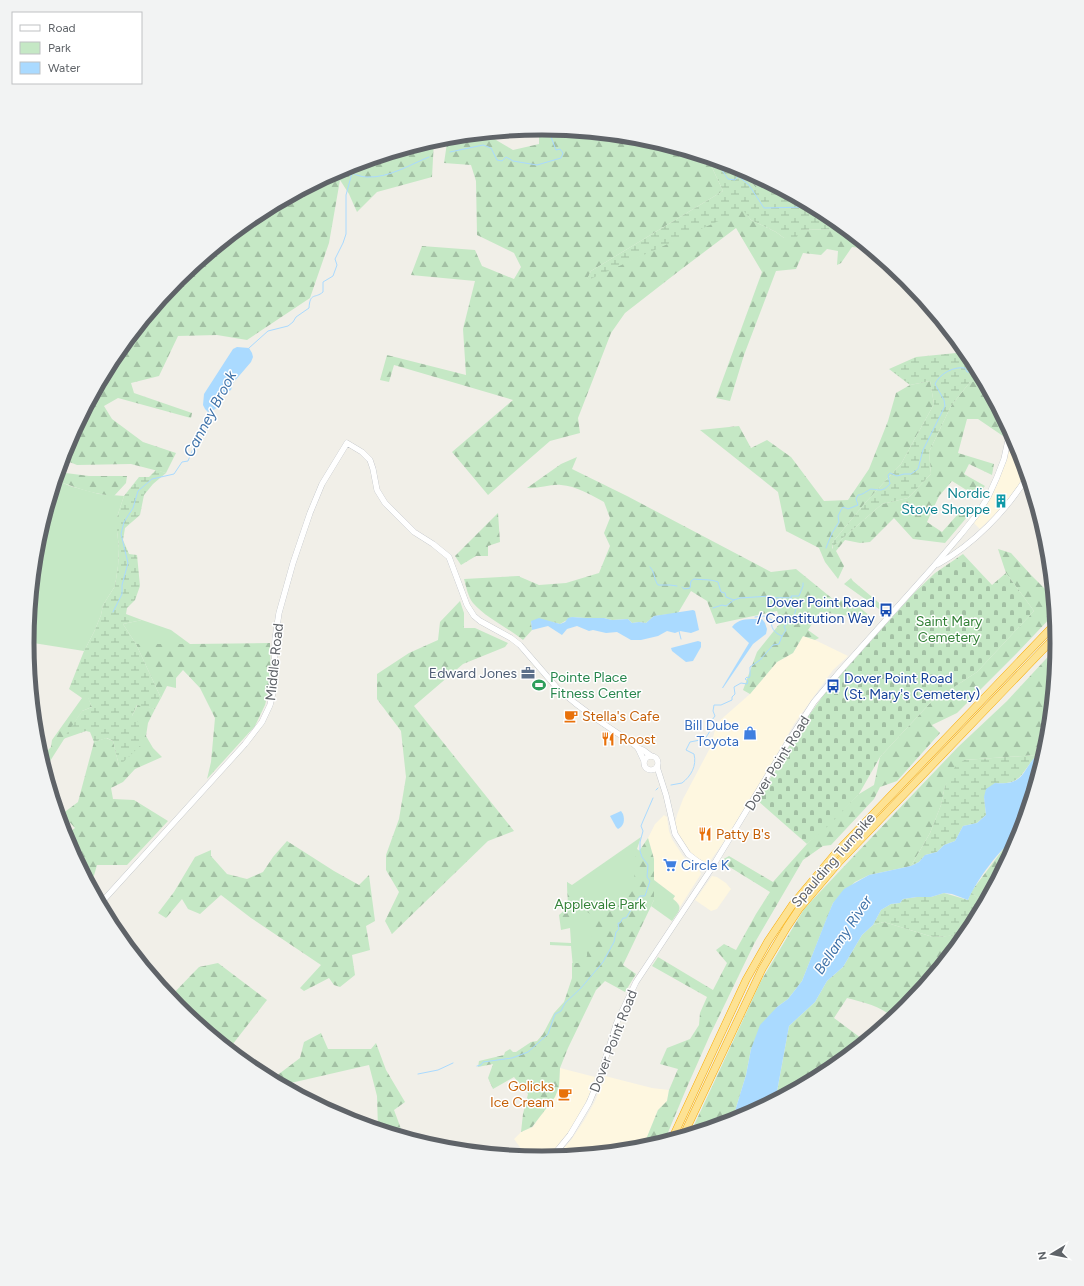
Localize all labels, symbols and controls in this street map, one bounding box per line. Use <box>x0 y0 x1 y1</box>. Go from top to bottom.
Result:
legend <box>12 12 142 84</box>
text: Road <box>48 21 76 35</box>
text: Park <box>48 41 71 55</box>
text: Water <box>48 61 80 75</box>
water label: Canney Brook <box>180 367 241 460</box>
place label: Nordic Stove Shoppe <box>901 485 990 518</box>
building icon: Nordic Stove Shoppe <box>993 493 1009 509</box>
place label: Dover Point Road / Constitution Way <box>757 594 876 627</box>
bus stop icon: Dover Point Road / Constitution Way <box>878 602 894 618</box>
park label: Saint Mary Cemetery <box>916 613 983 646</box>
street label: Middle Road <box>262 622 287 702</box>
place label: Edward Jones <box>429 665 517 682</box>
office icon: Edward Jones <box>520 665 536 681</box>
place label: Pointe Place Fitness Center <box>550 669 642 702</box>
place label: Dover Point Road (St. Mary's Cemetery) <box>844 670 980 703</box>
sports icon: Pointe Place Fitness Center <box>531 677 547 693</box>
bus stop icon: Dover Point Road (St. Mary's Cemetery) <box>825 678 841 694</box>
cafe icon: Stella's Cafe <box>563 708 579 724</box>
place label: Stella's Cafe <box>582 708 660 725</box>
street label: Dover Point Road <box>741 713 813 814</box>
place label: Bill Dube Toyota <box>684 717 739 750</box>
shop icon: Bill Dube Toyota <box>742 725 758 741</box>
restaurant icon: Roost <box>600 731 616 747</box>
place label: Roost <box>619 731 656 748</box>
street label: Spaulding Turnpike <box>788 810 879 911</box>
restaurant icon: Patty B's <box>697 826 713 842</box>
place label: Patty B's <box>716 826 770 843</box>
supermarket icon: Circle K <box>662 857 678 873</box>
place label: Circle K <box>681 857 730 874</box>
water label: Bellamy River <box>810 892 876 978</box>
park label: Applevale Park <box>554 896 646 913</box>
street label: Dover Point Road <box>586 987 641 1095</box>
place label: Golicks Ice Cream <box>490 1078 554 1111</box>
cafe icon: Golicks Ice Cream <box>557 1086 573 1102</box>
north arrow <box>1032 1234 1072 1274</box>
text: N <box>1036 1250 1050 1261</box>

